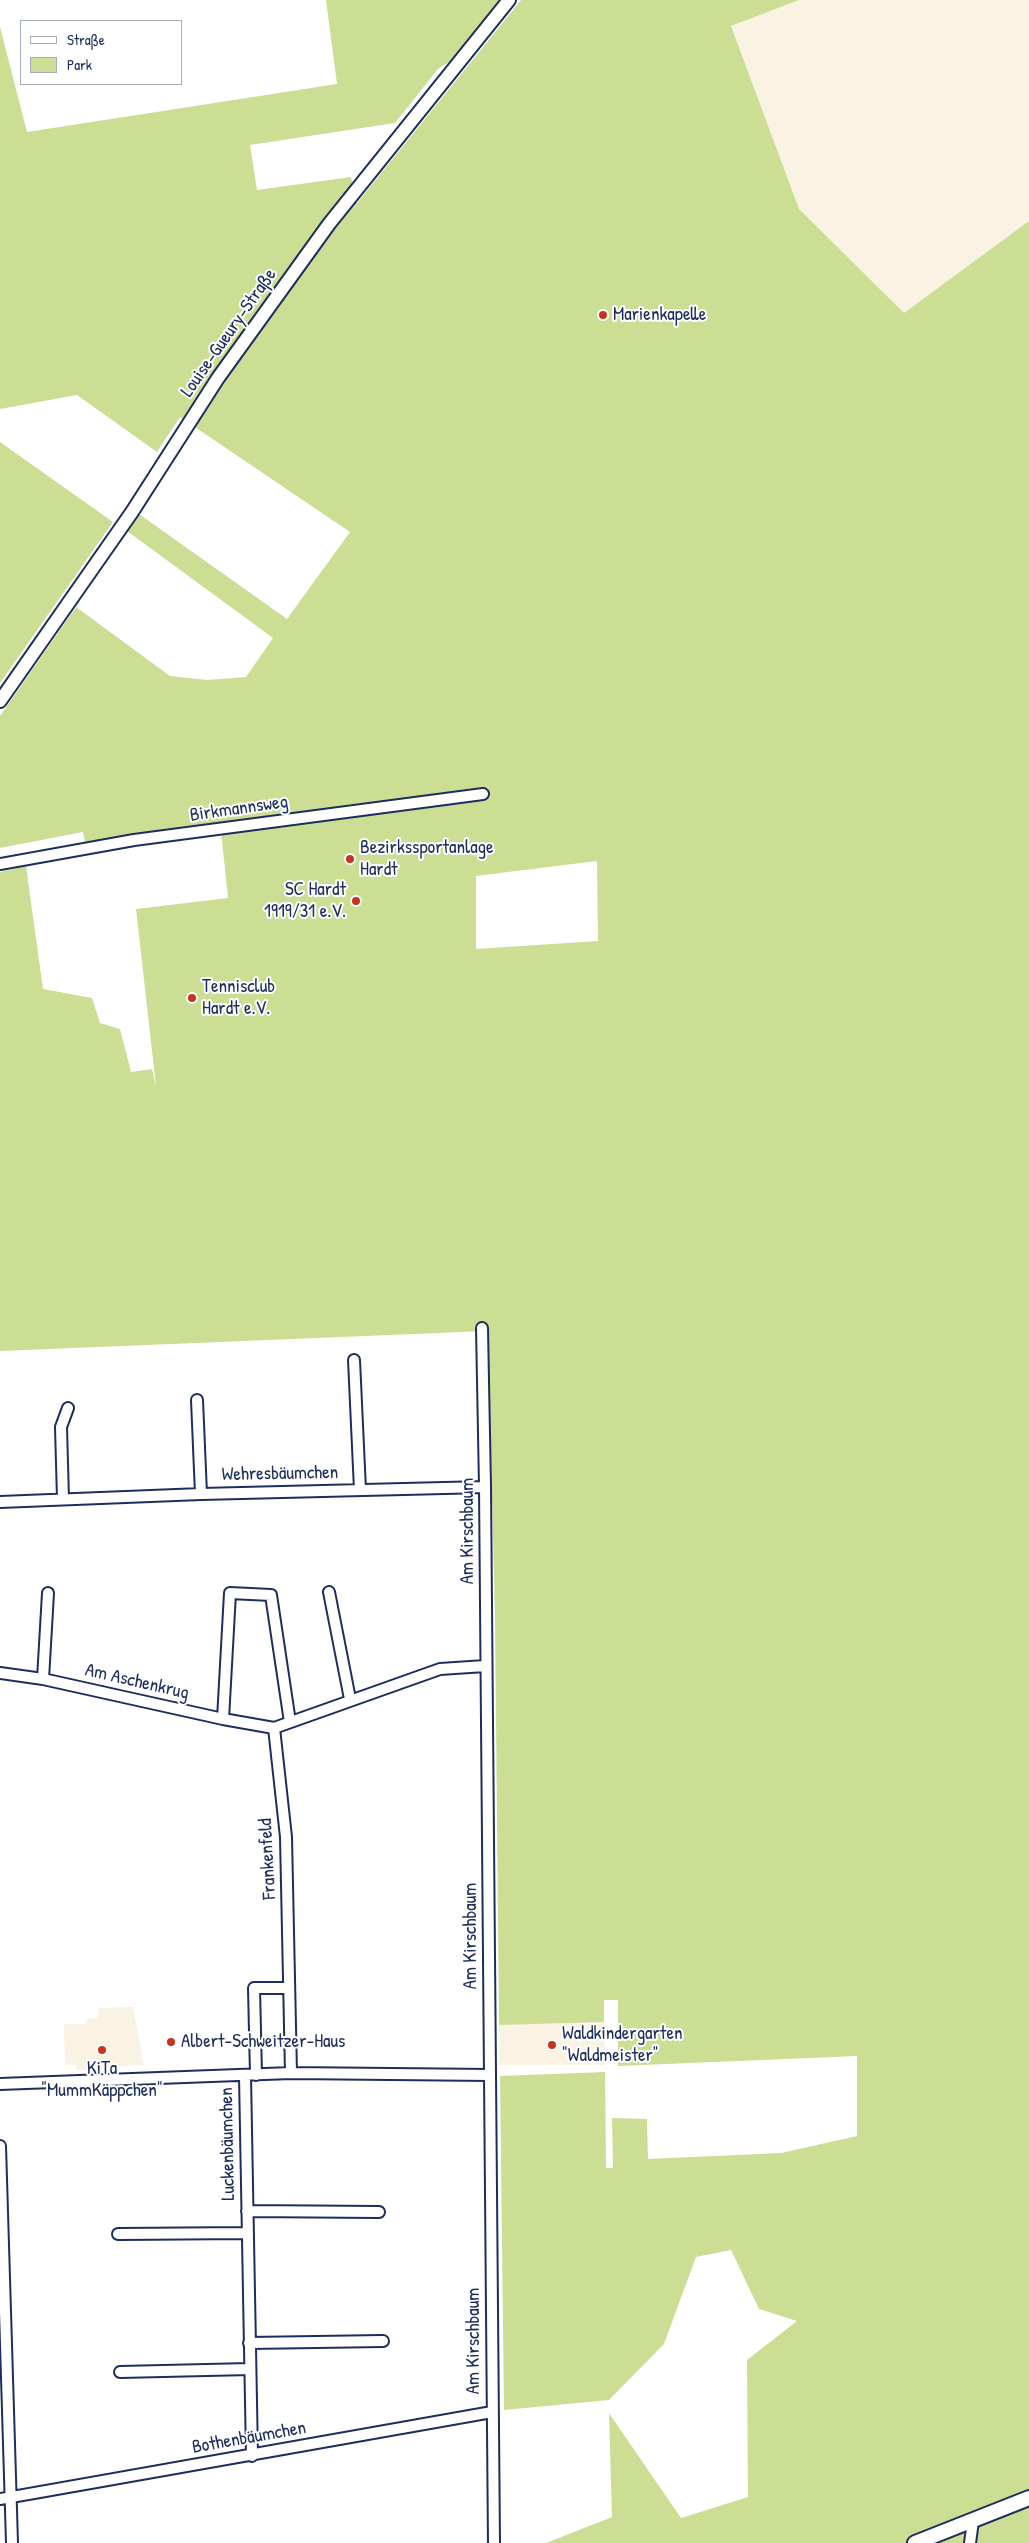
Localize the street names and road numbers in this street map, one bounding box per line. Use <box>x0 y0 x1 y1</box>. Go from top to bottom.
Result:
street label: Louise-Gueury-Straße <box>176 264 282 402</box>
street label: Birkmannsweg <box>189 791 289 827</box>
street label: Wehresbäumchen <box>221 1462 339 1486</box>
street label: Am Kirschbaum <box>457 1478 479 1584</box>
street label: Am Aschenkrug <box>83 1659 191 1705</box>
street label: Frankenfeld <box>254 1818 282 1900</box>
street label: Am Kirschbaum <box>460 1883 482 1989</box>
street label: Luckenbäumchen <box>216 2087 240 2201</box>
street label: Am Kirschbaum <box>463 2288 485 2394</box>
street label: Bothenbäumchen <box>190 2417 308 2459</box>

